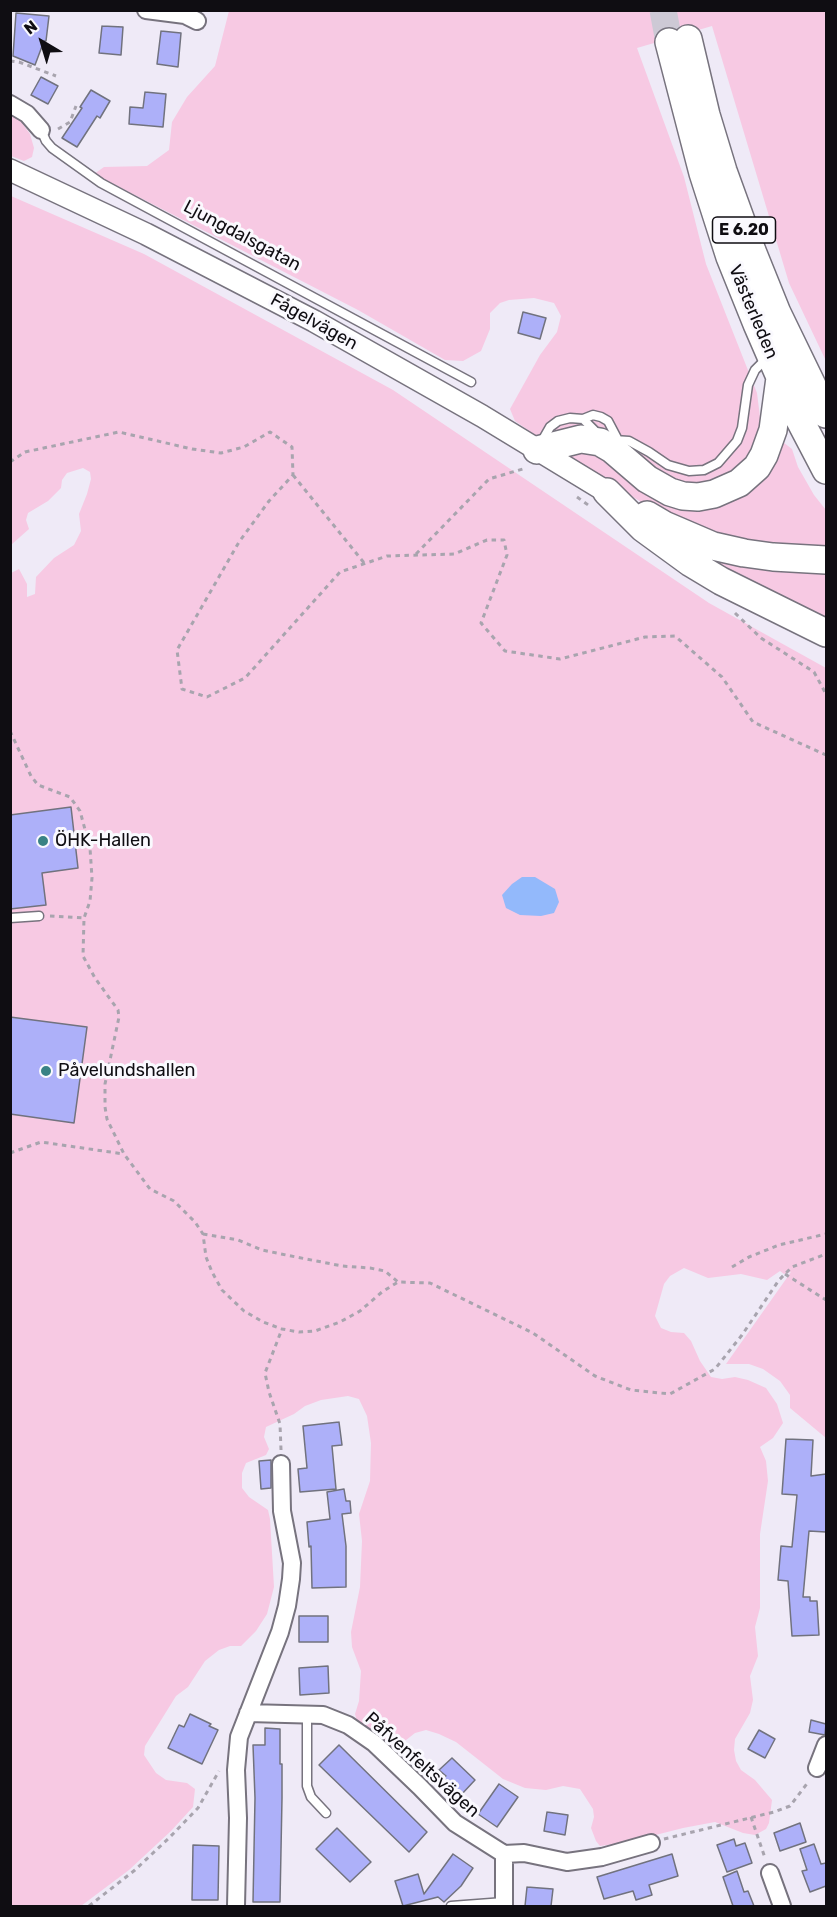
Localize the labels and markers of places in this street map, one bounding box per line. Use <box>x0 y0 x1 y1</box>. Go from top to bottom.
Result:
place label: ÖHK-Hallen <box>55 830 151 852</box>
marker: ÖHK-Hallen <box>36 834 50 848</box>
place label: Påvelundshallen <box>58 1060 195 1082</box>
marker: Påvelundshallen <box>39 1064 53 1078</box>

